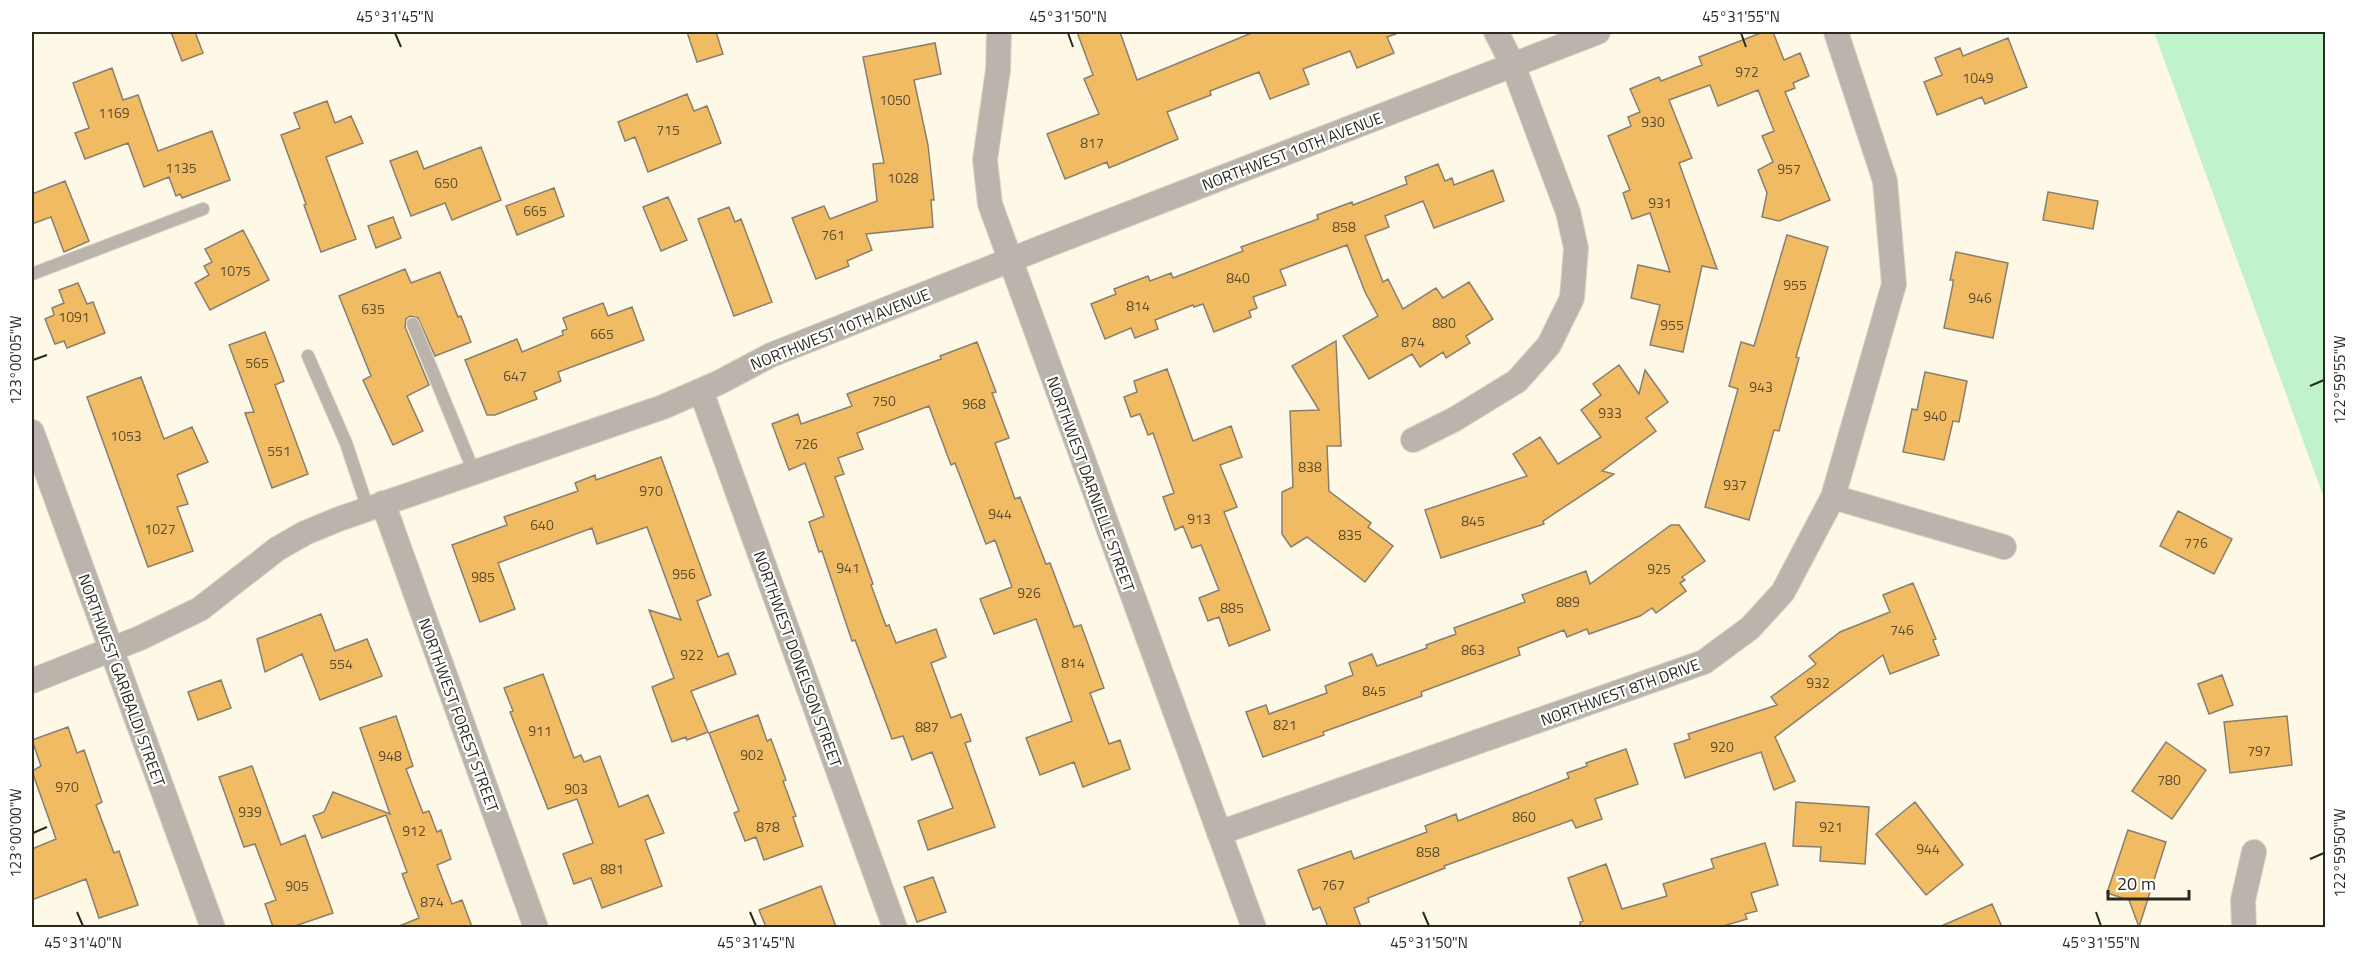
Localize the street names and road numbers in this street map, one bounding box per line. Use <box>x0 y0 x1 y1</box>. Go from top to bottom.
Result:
street label: NORTHWEST 10TH AVENUE <box>1198 105 1386 197</box>
street label: NORTHWEST 10TH AVENUE <box>747 282 934 376</box>
street label: NORTHWEST DARNIELLE STREET <box>1041 373 1141 596</box>
street label: NORTHWEST DONELSON STREET <box>748 547 849 771</box>
street label: NORTHWEST GARIBALDI STREET <box>72 570 172 790</box>
street label: NORTHWEST FOREST STREET <box>413 615 506 816</box>
street label: NORTHWEST 8TH DRIVE <box>1537 652 1703 732</box>

